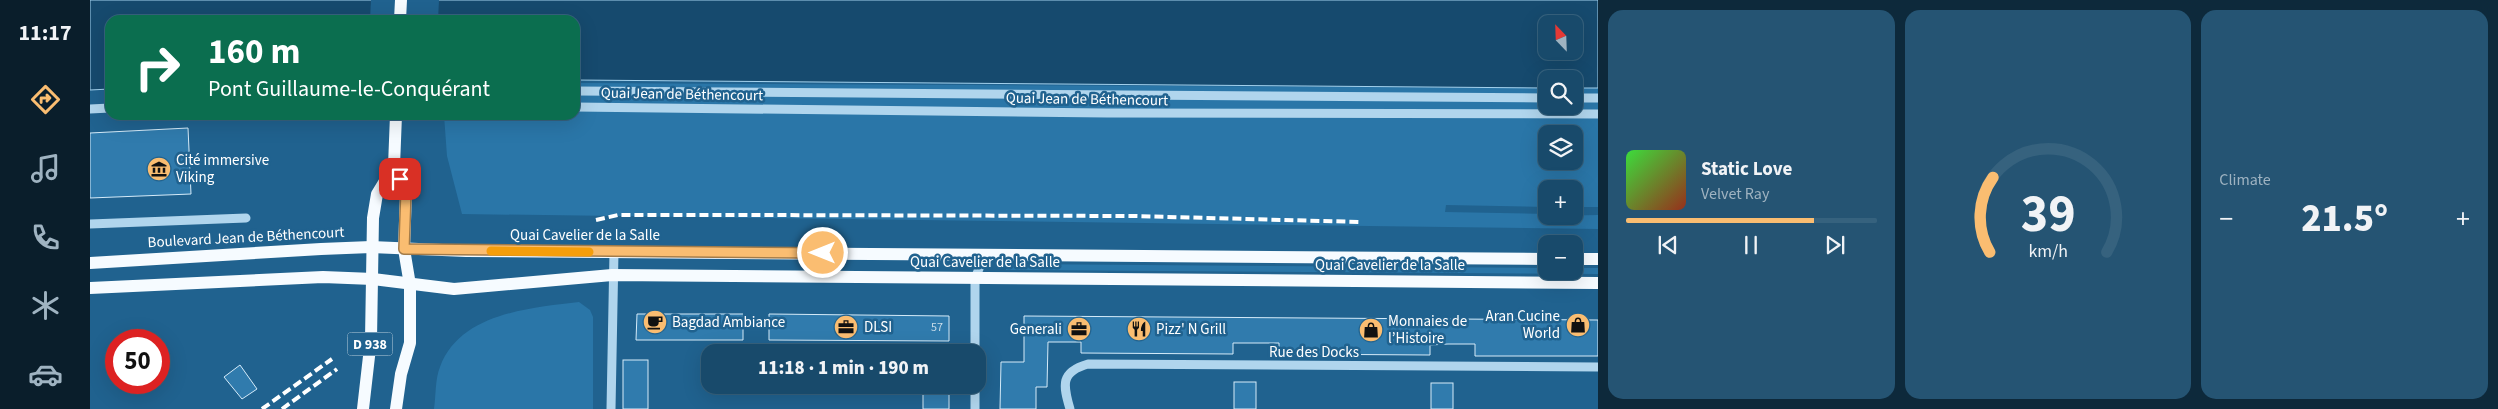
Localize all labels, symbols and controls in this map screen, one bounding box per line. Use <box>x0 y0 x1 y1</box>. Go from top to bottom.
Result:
north arrow <box>1538 15 1582 60</box>
map controls <box>1538 15 1583 280</box>
text: 11:17 <box>18 17 72 49</box>
text: 160 m <box>208 27 300 77</box>
icon: right <box>125 35 190 100</box>
button: search <box>1538 70 1583 115</box>
text: Pont Guillaume-le-Conquérant <box>208 73 490 105</box>
icon: directions <box>28 82 63 117</box>
street label: Quai Jean de Béthencourt <box>601 83 763 106</box>
street label: Quai Jean de Béthencourt <box>1006 88 1168 111</box>
button: layers <box>1538 125 1583 170</box>
place label: Cité immersive Viking <box>176 150 269 188</box>
icon: music <box>28 151 63 186</box>
museum icon: Cité immersive Viking <box>146 156 172 182</box>
text: Static Love <box>1701 156 1792 183</box>
pin <box>379 158 421 200</box>
icon: arrive <box>386 165 414 193</box>
text: Climate <box>2219 169 2271 191</box>
text: 39 <box>2021 178 2075 252</box>
button: + <box>1538 180 1583 225</box>
text: Velvet Ray <box>1701 183 1769 205</box>
text: 21.5° <box>2301 192 2388 246</box>
text: − <box>2219 199 2233 239</box>
text: + <box>2456 199 2470 239</box>
icon: phone <box>28 220 63 255</box>
street label: Boulevard Jean de Béthencourt <box>147 222 345 253</box>
street label: Quai Cavelier de la Salle <box>510 225 660 246</box>
position arrow <box>796 226 848 278</box>
icon: previous <box>1654 231 1682 259</box>
icon: pause <box>1737 231 1765 259</box>
icon: next <box>1821 231 1849 259</box>
button: − <box>1538 235 1583 280</box>
text: km/h <box>2028 239 2068 264</box>
street label: Quai Cavelier de la Salle <box>910 252 1060 273</box>
street label: Quai Cavelier de la Salle <box>1315 255 1465 276</box>
icon: climate <box>28 288 63 323</box>
place label: Aran Cucine World <box>1485 306 1560 344</box>
cafe icon: Bagdad Ambiance <box>642 309 668 335</box>
place label: Monnaies de l’Histoire <box>1388 311 1467 349</box>
place label: Bagdad Ambiance <box>672 312 785 333</box>
shop icon: Aran Cucine World <box>1565 312 1591 338</box>
office icon: DLSI <box>833 314 859 340</box>
office icon: Generali <box>1066 316 1092 342</box>
restaurant icon: Pizz' N Grill <box>1126 316 1152 342</box>
place label: DLSI <box>864 317 892 338</box>
shop icon: Monnaies de l’Histoire <box>1358 317 1384 343</box>
house number: 57 <box>931 319 943 336</box>
place label: Generali <box>1010 319 1062 340</box>
place label: Pizz' N Grill <box>1156 319 1226 340</box>
speed limit sign: 50 <box>105 329 170 394</box>
road number: D 938 <box>348 332 392 356</box>
street label: Rue des Docks <box>1269 342 1359 363</box>
text: 11:18 · 1 min · 190 m <box>758 355 929 382</box>
icon: car <box>28 357 63 392</box>

